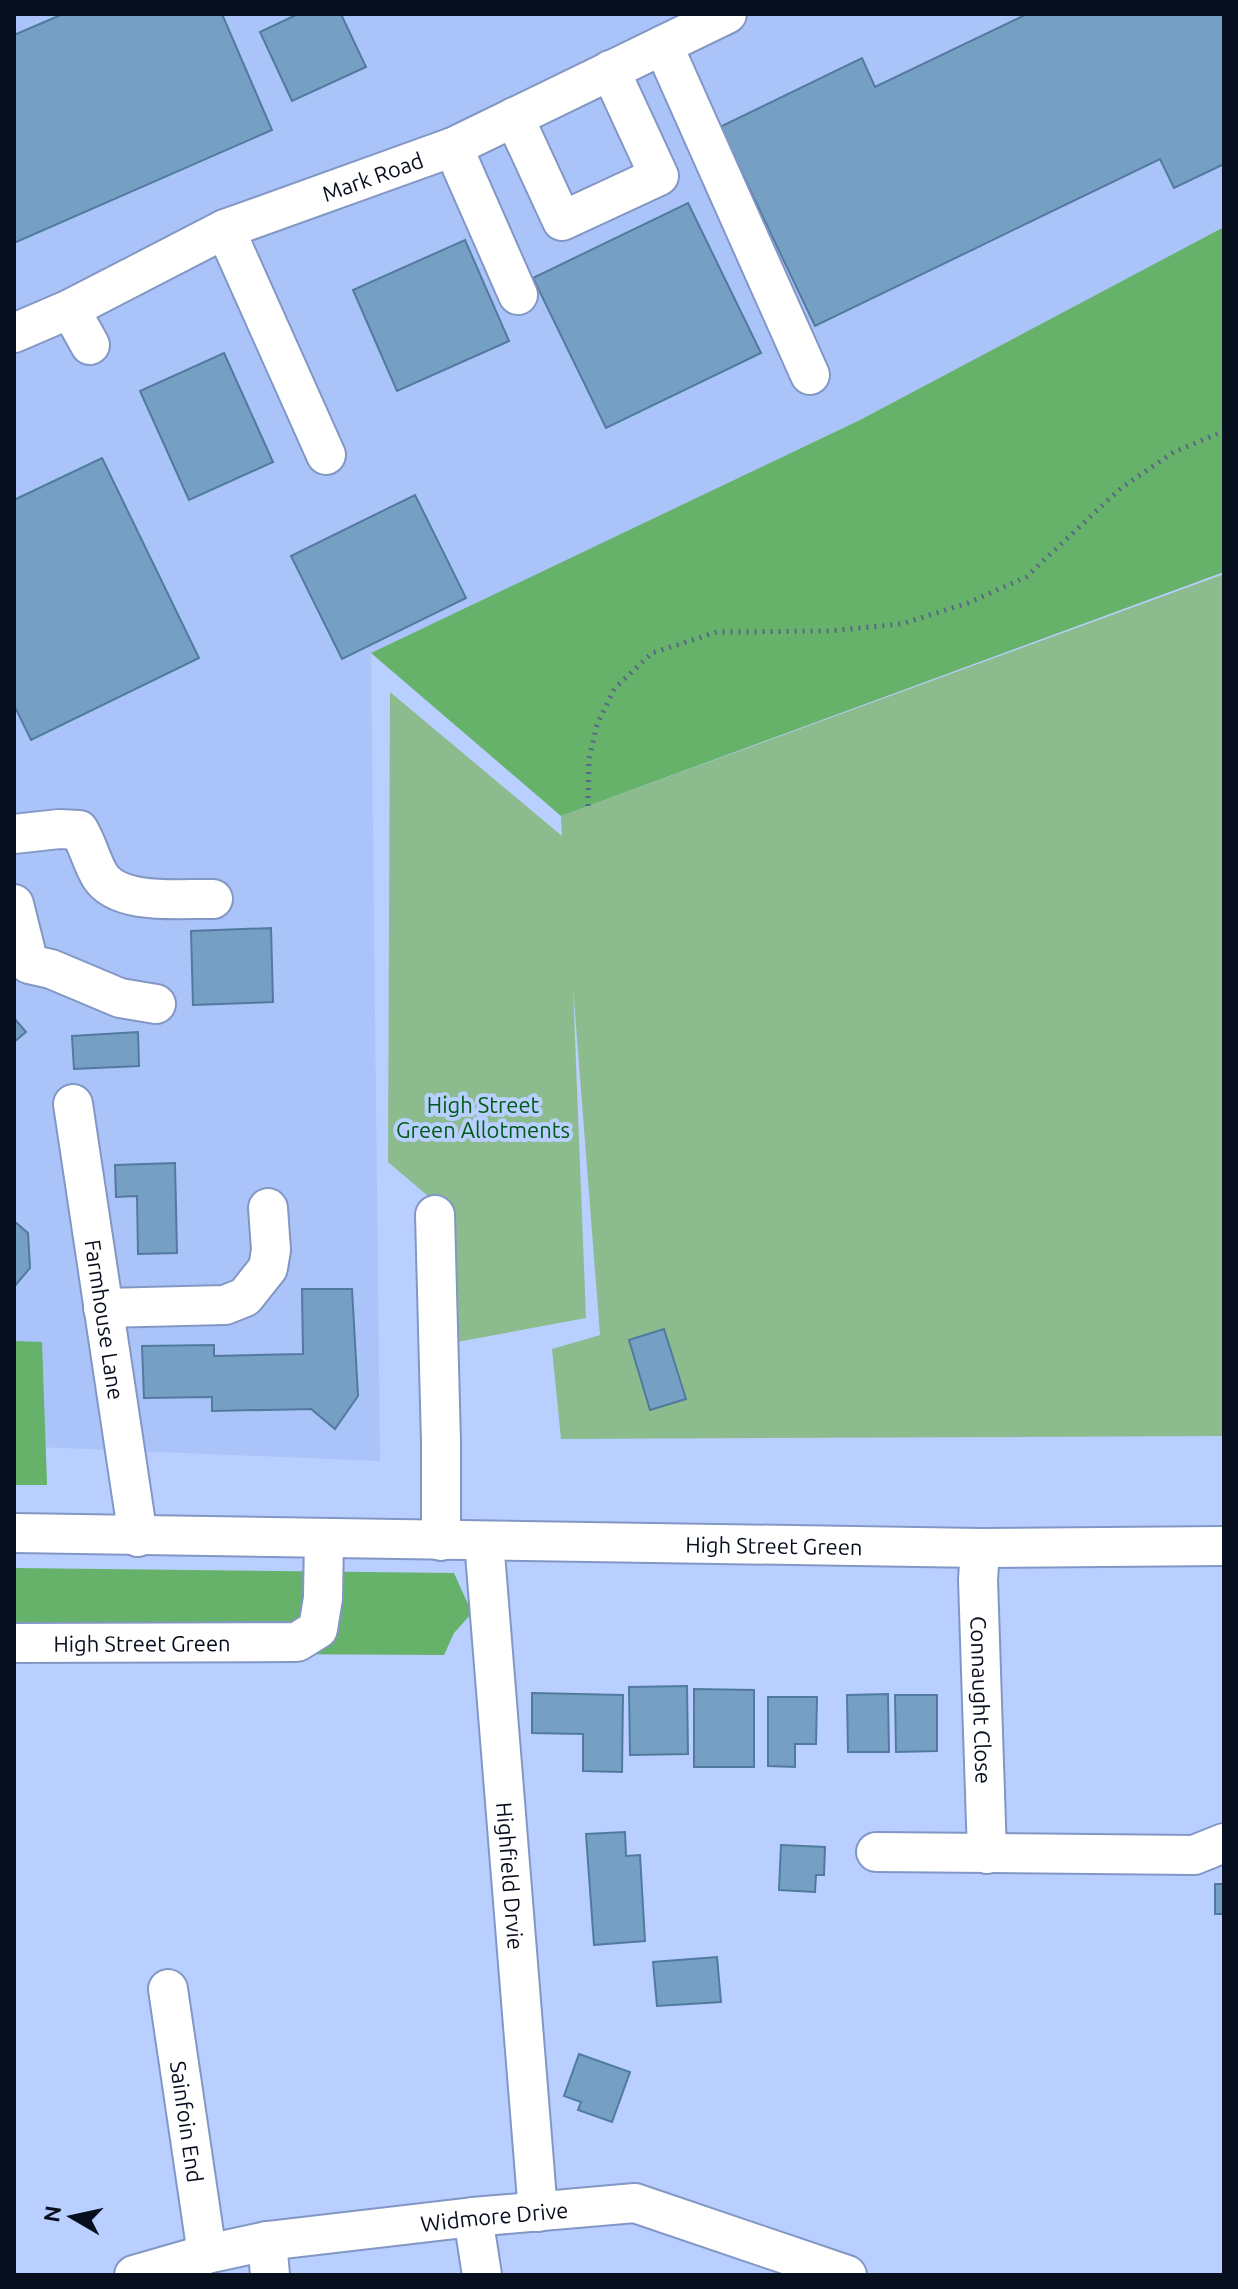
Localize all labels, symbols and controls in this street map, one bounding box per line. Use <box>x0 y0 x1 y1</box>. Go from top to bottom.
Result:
street label: Mark Road <box>318 146 426 206</box>
park label: High Street Green Allotments <box>396 1092 570 1142</box>
street label: Farmhouse Lane <box>81 1238 130 1401</box>
street label: High Street Green <box>685 1531 863 1559</box>
street label: Connaught Close <box>967 1615 997 1784</box>
street label: High Street Green <box>53 1630 231 1655</box>
street label: Highfield Drvie <box>493 1801 529 1951</box>
street label: Sainfoin End <box>166 2059 209 2184</box>
north arrow <box>32 2177 112 2257</box>
street label: Widmore Drive <box>419 2196 569 2236</box>
text: N <box>38 2204 65 2224</box>

